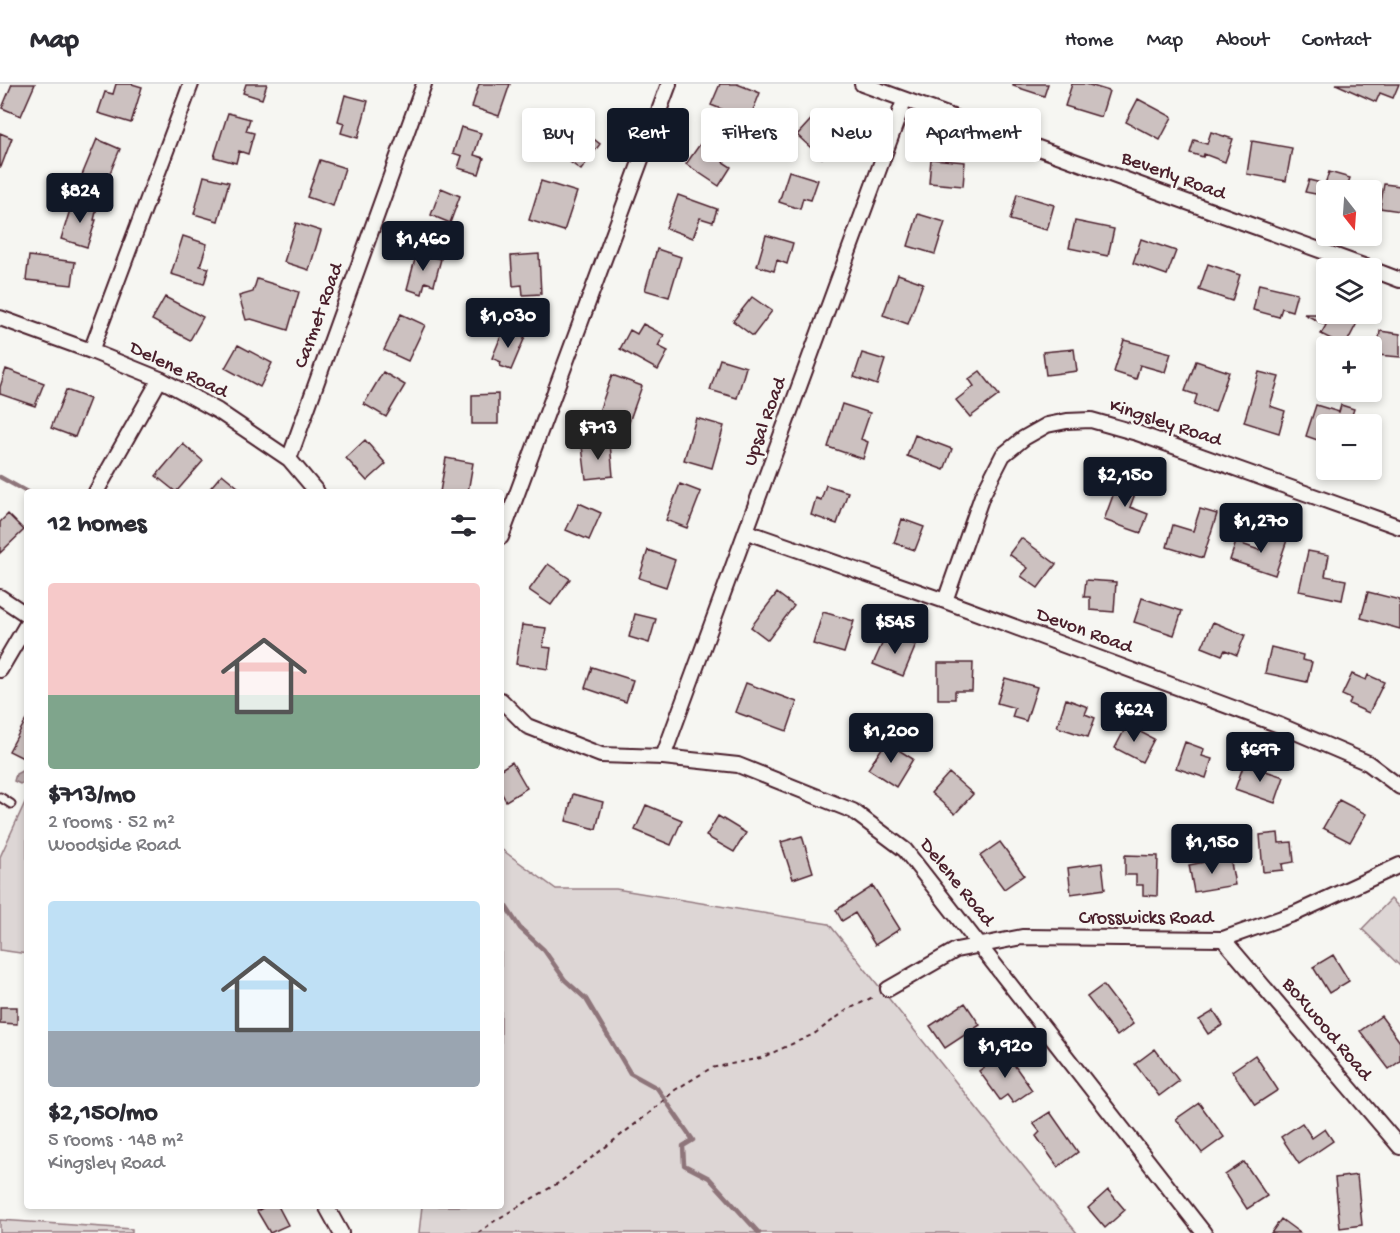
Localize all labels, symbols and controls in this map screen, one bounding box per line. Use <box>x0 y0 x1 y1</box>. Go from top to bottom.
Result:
text: Map <box>30 25 79 58</box>
text: Home <box>1065 29 1113 54</box>
text: Map <box>1146 29 1183 54</box>
text: About <box>1216 29 1269 54</box>
text: Contact <box>1302 29 1370 54</box>
chip: Buy <box>522 108 595 162</box>
chip: Rent <box>607 108 689 162</box>
chip: Filters <box>701 108 798 162</box>
chip: New <box>810 108 893 162</box>
chip: Apartment <box>905 108 1041 162</box>
street label: Beverly Road <box>1117 147 1230 207</box>
pin: $824 <box>44 173 116 224</box>
north arrow <box>1316 180 1382 246</box>
map controls <box>1316 180 1382 480</box>
text: $824 <box>60 181 100 204</box>
pin: $1,460 <box>374 221 472 272</box>
text: $1,460 <box>396 229 450 252</box>
street label: Carmet Road <box>290 258 350 372</box>
button: layers <box>1316 258 1382 324</box>
pin: $1,030 <box>459 298 557 349</box>
text: $1,030 <box>480 306 536 329</box>
street label: Delene Road <box>123 336 233 406</box>
button: + <box>1316 336 1382 402</box>
street label: Upsal Road <box>739 372 793 469</box>
street label: Kingsley Road <box>1106 395 1226 454</box>
pin: $713 <box>562 410 634 461</box>
button: − <box>1316 414 1382 480</box>
text: $713 <box>579 418 617 441</box>
pin: $2,150 <box>1076 457 1174 508</box>
text: $2,150 <box>1097 465 1153 488</box>
pin: $1,270 <box>1212 503 1310 554</box>
icon: filters <box>447 509 480 542</box>
text: 12 homes <box>48 510 146 541</box>
text: $1,270 <box>1234 511 1288 534</box>
street label: Devon Road <box>1031 603 1137 661</box>
pin: $545 <box>859 604 931 655</box>
text: $545 <box>875 612 915 635</box>
icon: home <box>210 622 318 730</box>
pin: $624 <box>1098 692 1170 743</box>
text: $624 <box>1115 700 1153 723</box>
pin: $1,200 <box>842 713 940 764</box>
text: $1,200 <box>863 721 919 744</box>
pin: $697 <box>1224 732 1296 783</box>
text: $697 <box>1240 740 1280 763</box>
text: $713/mo <box>48 781 135 812</box>
text: 2 rooms · 52 m² <box>48 812 175 835</box>
pin: $1,150 <box>1163 824 1261 875</box>
text: $1,150 <box>1185 832 1239 855</box>
street label: Delene Road <box>912 833 1000 933</box>
text: Woodside Road <box>48 835 180 858</box>
street label: Crosswicks Road <box>1079 908 1215 931</box>
icon: home <box>210 940 318 1048</box>
street label: Boxwood Road <box>1276 973 1377 1088</box>
pin: $1,920 <box>956 1028 1054 1079</box>
text: $1,920 <box>978 1036 1032 1059</box>
text: $2,150/mo <box>48 1099 158 1130</box>
text: 5 rooms · 148 m² <box>48 1130 184 1153</box>
text: Kingsley Road <box>48 1153 165 1176</box>

